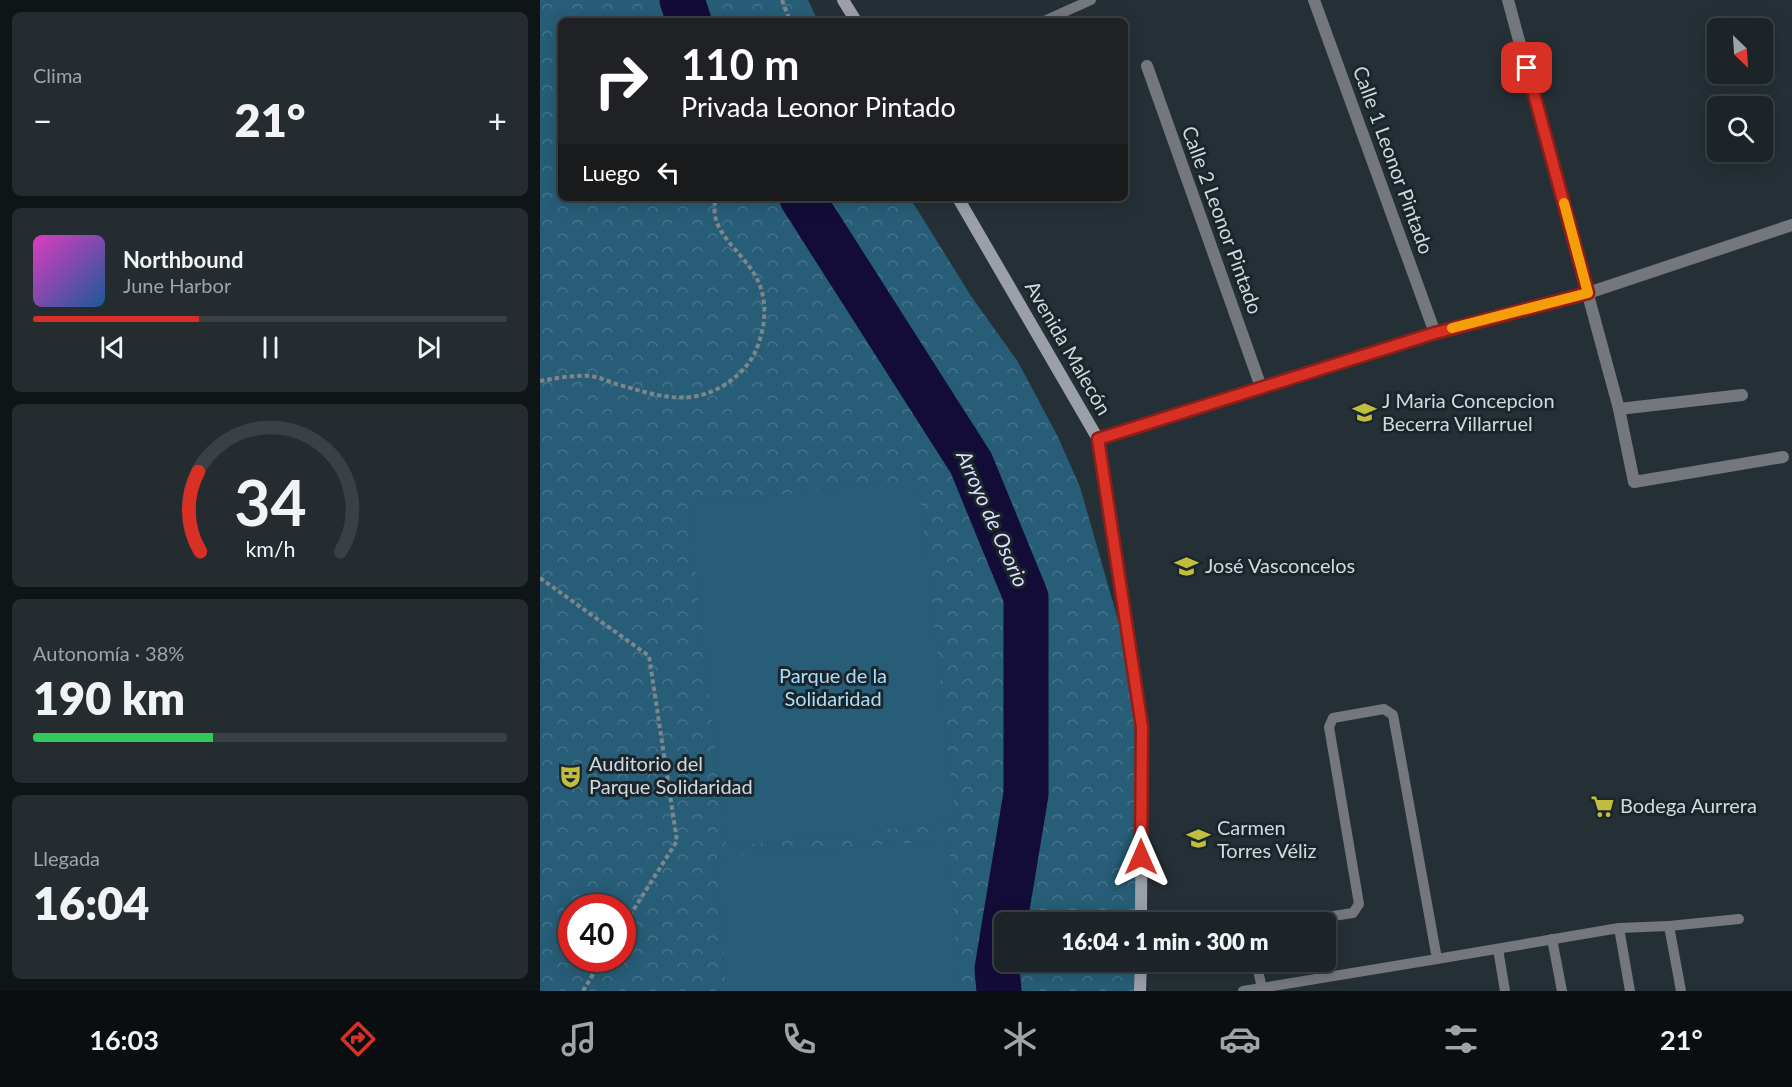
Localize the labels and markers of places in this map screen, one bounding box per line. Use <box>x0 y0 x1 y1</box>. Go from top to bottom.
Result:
pin <box>1501 42 1552 93</box>
place label: J Maria Concepcion Becerra Villarruel <box>1382 388 1555 435</box>
school or university icon: J Maria Concepcion Becerra Villarruel <box>1351 400 1377 426</box>
school or university icon: José Vasconcelos <box>1174 553 1200 579</box>
place label: José Vasconcelos <box>1205 553 1355 577</box>
place label: Auditorio del Parque Solidaridad <box>589 751 753 798</box>
theatre icon: Auditorio del Parque Solidaridad <box>558 763 584 789</box>
supermarket icon: Bodega Aurrera <box>1589 793 1615 819</box>
place label: Bodega Aurrera <box>1620 793 1757 817</box>
place label: Carmen Torres Véliz <box>1217 815 1317 862</box>
school or university icon: Carmen Torres Véliz <box>1186 826 1212 852</box>

